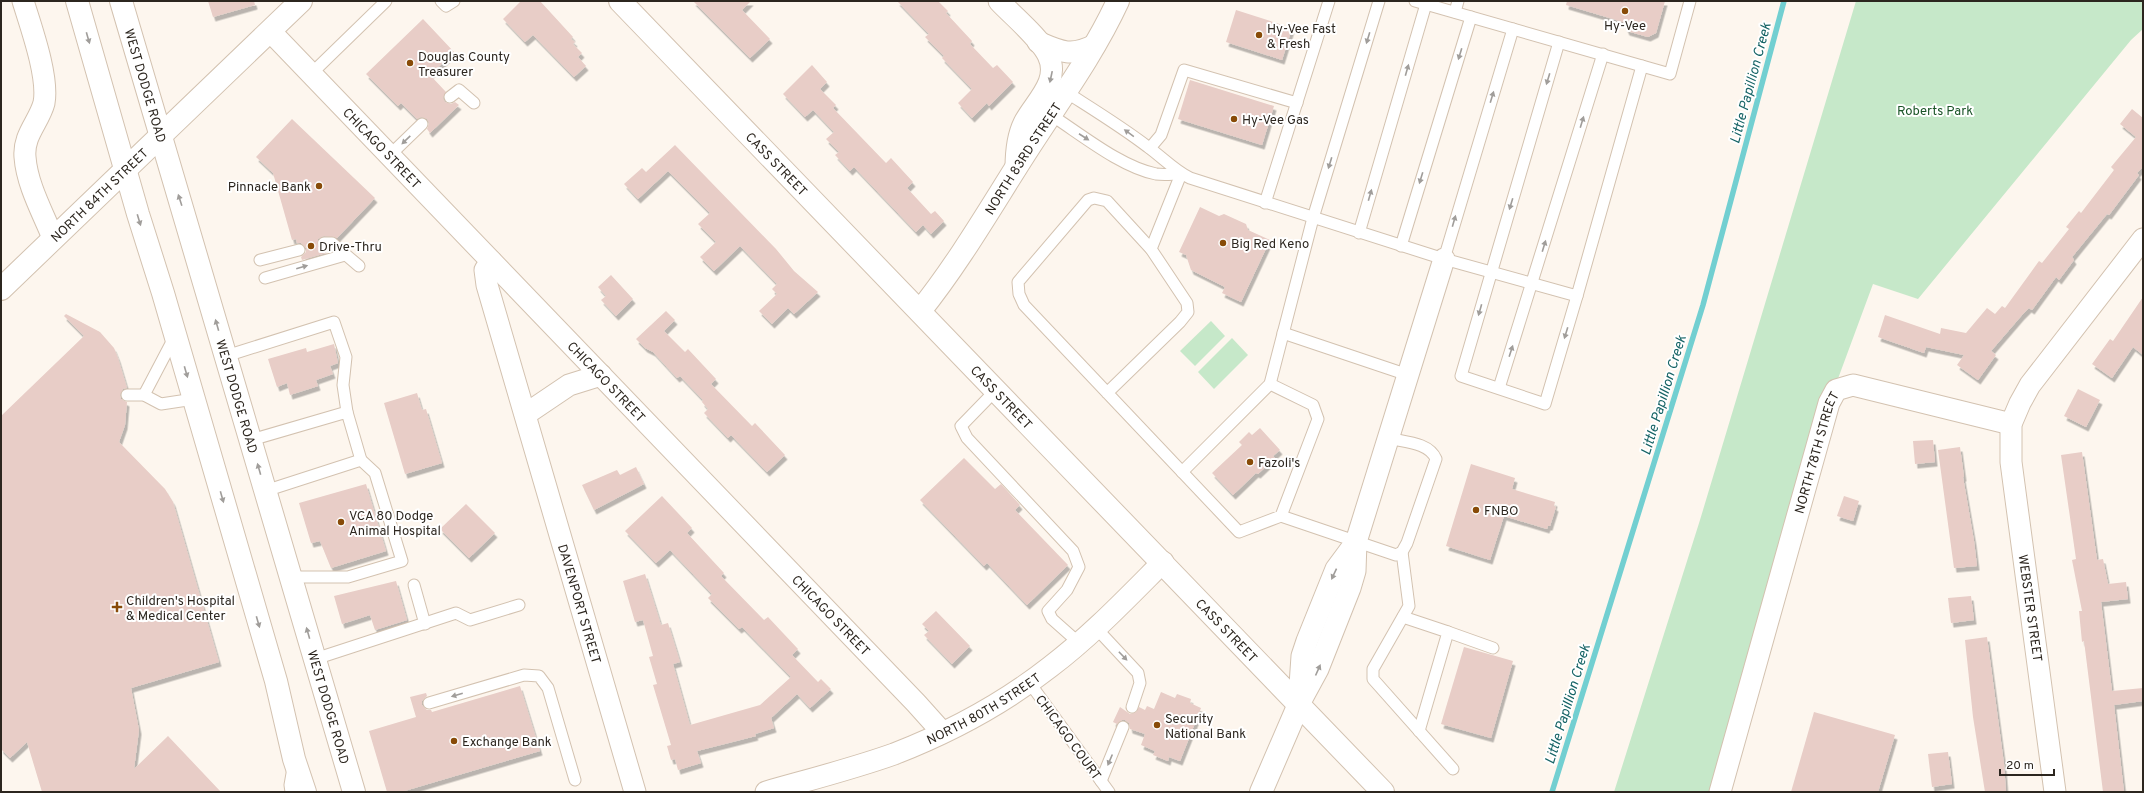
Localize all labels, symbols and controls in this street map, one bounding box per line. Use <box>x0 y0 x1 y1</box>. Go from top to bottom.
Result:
marker: Hy-Vee <box>1620 6 1630 16</box>
place label: Hy-Vee <box>1604 19 1646 35</box>
water label: Little Papillion Creek <box>1727 20 1776 146</box>
place label: Hy-Vee Fast & Fresh <box>1267 22 1336 53</box>
street label: WEST DODGE ROAD <box>120 27 168 145</box>
marker: Hy-Vee Fast & Fresh <box>1254 30 1264 40</box>
one-way arrow <box>85 33 91 45</box>
one-way arrow <box>1365 33 1371 45</box>
one-way arrow <box>1457 49 1463 61</box>
place label: Douglas County Treasurer <box>418 50 510 81</box>
marker: Douglas County Treasurer <box>405 58 415 68</box>
one-way arrow <box>1404 64 1410 76</box>
one-way arrow <box>1047 70 1053 83</box>
one-way arrow <box>1545 74 1551 86</box>
one-way arrow <box>1489 91 1495 103</box>
street label: NORTH 83RD STREET <box>983 100 1066 218</box>
park label: Roberts Park <box>1897 104 1973 120</box>
street label: CHICAGO STREET <box>338 106 423 193</box>
place label: Hy-Vee Gas <box>1242 113 1309 129</box>
marker: Hy-Vee Gas <box>1229 114 1239 124</box>
one-way arrow <box>1579 116 1585 128</box>
one-way arrow <box>1124 129 1134 137</box>
street label: CASS STREET <box>741 130 810 200</box>
one-way arrow <box>1078 133 1090 140</box>
one-way arrow <box>401 135 411 145</box>
street label: NORTH 84TH STREET <box>48 146 153 247</box>
one-way arrow <box>1327 157 1333 169</box>
one-way arrow <box>1418 173 1424 185</box>
place label: Pinnacle Bank <box>228 180 311 196</box>
marker: Pinnacle Bank <box>314 181 324 191</box>
one-way arrow <box>1367 189 1373 201</box>
one-way arrow <box>177 194 183 206</box>
one-way arrow <box>1508 198 1514 210</box>
one-way arrow <box>136 214 142 226</box>
one-way arrow <box>1451 215 1457 227</box>
place label: Big Red Keno <box>1231 237 1309 253</box>
marker: Big Red Keno <box>1218 238 1228 248</box>
place label: Drive-Thru <box>319 240 382 256</box>
one-way arrow <box>1541 240 1547 252</box>
marker: Drive-Thru <box>306 241 316 251</box>
one-way arrow <box>296 264 308 270</box>
one-way arrow <box>1477 304 1483 316</box>
one-way arrow <box>214 319 220 331</box>
one-way arrow <box>1563 328 1569 340</box>
water label: Little Papillion Creek <box>1638 333 1691 457</box>
street label: WEST DODGE ROAD <box>211 338 260 456</box>
street label: CHICAGO STREET <box>563 339 648 426</box>
one-way arrow <box>1508 345 1514 357</box>
street label: CASS STREET <box>966 363 1035 433</box>
one-way arrow <box>183 367 189 379</box>
street label: NORTH 78TH STREET <box>1792 389 1844 516</box>
place label: Fazoli's <box>1258 456 1300 472</box>
marker: Fazoli's <box>1245 457 1255 467</box>
one-way arrow <box>256 462 262 474</box>
one-way arrow <box>219 492 225 504</box>
place label: FNBO <box>1484 504 1518 520</box>
marker: FNBO <box>1471 505 1481 515</box>
place label: VCA 80 Dodge Animal Hospital <box>349 509 441 540</box>
marker: VCA 80 Dodge Animal Hospital <box>336 517 346 527</box>
street label: DAVENPORT STREET <box>553 543 603 666</box>
street label: WEBSTER STREET <box>2014 554 2044 663</box>
one-way arrow <box>1330 569 1336 581</box>
street label: CHICAGO STREET <box>787 573 872 660</box>
place label: Children's Hospital & Medical Center <box>126 594 235 625</box>
street label: CASS STREET <box>1191 596 1260 667</box>
marker: Children's Hospital & Medical Center <box>111 601 123 613</box>
one-way arrow <box>255 616 261 628</box>
one-way arrow <box>305 627 311 639</box>
water label: Little Papillion Creek <box>1542 642 1595 766</box>
street label: WEST DODGE ROAD <box>303 649 351 766</box>
one-way arrow <box>1118 651 1128 661</box>
one-way arrow <box>1315 665 1321 676</box>
street label: NORTH 80TH STREET <box>925 671 1045 749</box>
one-way arrow <box>451 692 463 698</box>
street label: CHICAGO COURT <box>1031 692 1104 784</box>
place label: Security National Bank <box>1165 712 1246 743</box>
marker: Security National Bank <box>1152 720 1162 730</box>
place label: Exchange Bank <box>462 735 552 751</box>
marker: Exchange Bank <box>449 736 459 746</box>
scale bar <box>2000 751 2054 777</box>
one-way arrow <box>1107 755 1113 766</box>
text: 20 m <box>2006 758 2034 774</box>

